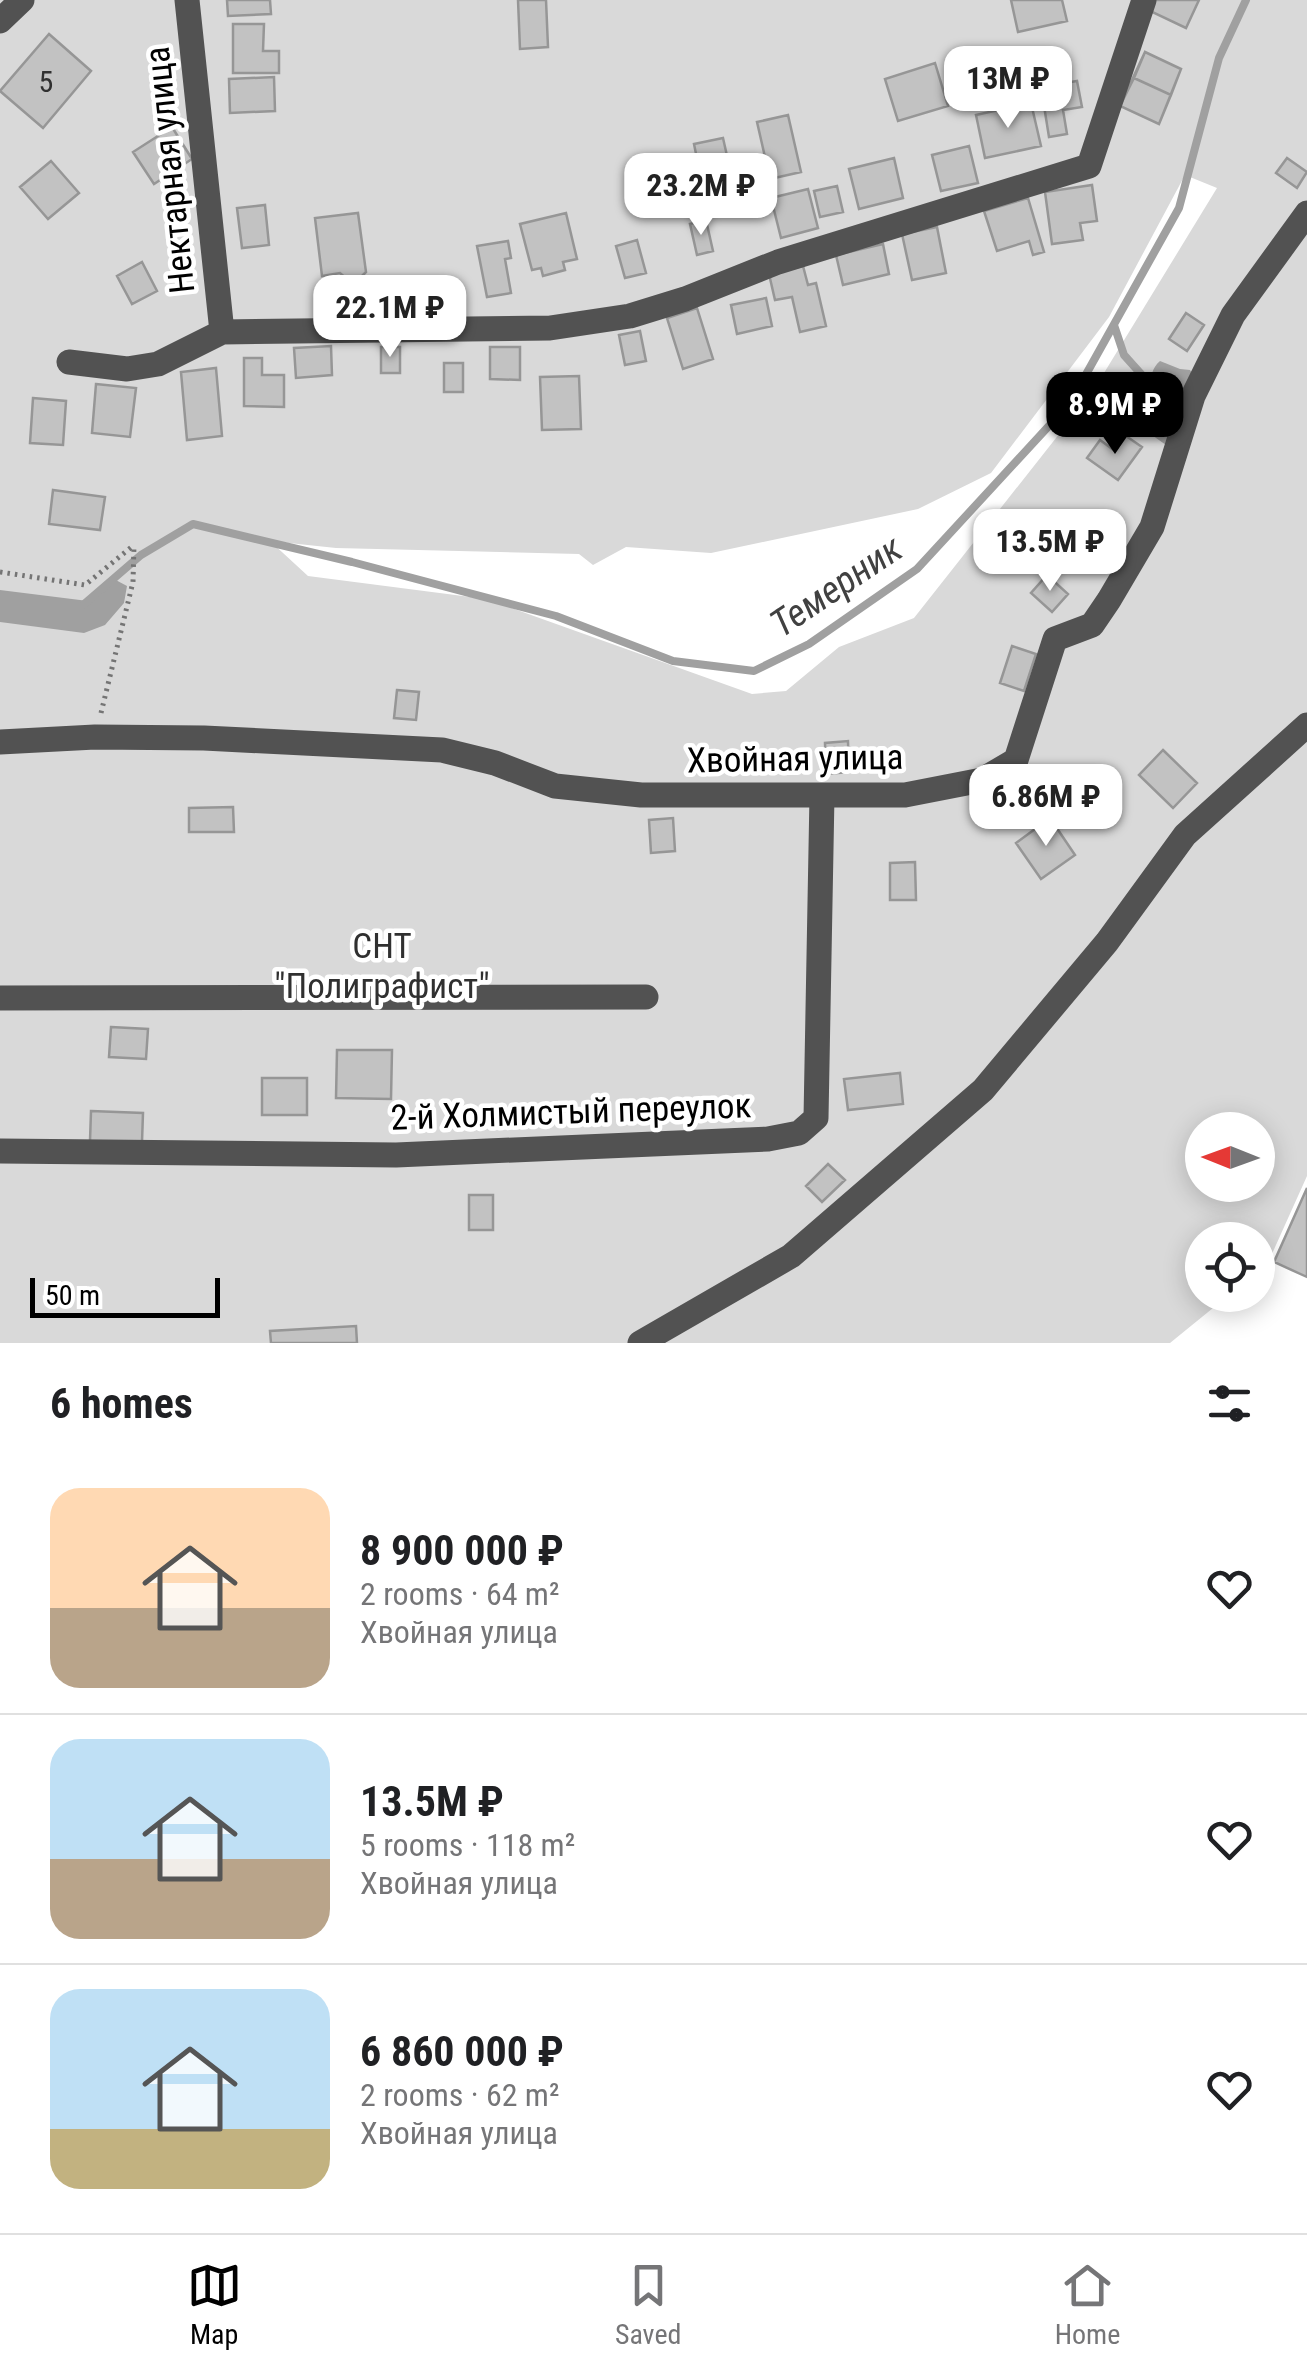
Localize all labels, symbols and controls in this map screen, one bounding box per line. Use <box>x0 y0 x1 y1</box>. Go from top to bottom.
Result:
street label: Нектарная улица <box>137 45 203 295</box>
pin: 13M ₽ <box>938 46 1078 131</box>
text: 13M ₽ <box>966 59 1050 97</box>
house number: 5 <box>39 64 53 99</box>
pin: 23.2M ₽ <box>609 153 793 238</box>
text: 23.2M ₽ <box>646 166 756 204</box>
pin: 22.1M ₽ <box>298 275 482 360</box>
text: 22.1M ₽ <box>335 288 445 326</box>
pin: 8.9M ₽ <box>1034 372 1196 457</box>
text: 8.9M ₽ <box>1068 385 1162 423</box>
pin: 13.5M ₽ <box>958 509 1142 594</box>
text: 13.5M ₽ <box>995 522 1105 560</box>
water label: Темерник <box>762 525 911 646</box>
street label: Хвойная улица <box>686 737 904 781</box>
pin: 6.86M ₽ <box>954 764 1138 849</box>
text: 6.86M ₽ <box>991 777 1101 815</box>
park label: СНТ "Полиграфист" <box>274 926 490 1007</box>
street label: 2-й Холмистый переулок <box>390 1085 752 1139</box>
north arrow <box>1185 1112 1275 1202</box>
map controls <box>1185 1112 1275 1312</box>
button: locate <box>1185 1222 1275 1312</box>
scale bar <box>30 1273 220 1318</box>
text: 50 m <box>45 1279 100 1312</box>
icon: filters <box>1202 1376 1257 1431</box>
text: 6 homes <box>50 1379 193 1428</box>
text: 8 900 000 ₽ <box>360 1526 564 1575</box>
icon: home <box>130 1528 250 1648</box>
icon: heart <box>1202 1561 1257 1616</box>
text: 2 rooms · 64 m² <box>360 1575 559 1613</box>
text: Хвойная улица <box>360 1613 558 1651</box>
text: 13.5M ₽ <box>360 1777 504 1826</box>
icon: home <box>130 1779 250 1899</box>
icon: heart <box>1202 1812 1257 1867</box>
text: 5 rooms · 118 m² <box>360 1826 575 1864</box>
text: Хвойная улица <box>360 1864 558 1902</box>
text: 6 860 000 ₽ <box>360 2027 564 2076</box>
icon: home <box>130 2029 250 2149</box>
icon: heart <box>1202 2062 1257 2117</box>
text: 2 rooms · 62 m² <box>360 2076 559 2114</box>
text: Хвойная улица <box>360 2114 558 2152</box>
tab: Map <box>187 2258 242 2351</box>
tab: Saved <box>615 2258 681 2351</box>
tab: Home <box>1055 2258 1120 2351</box>

